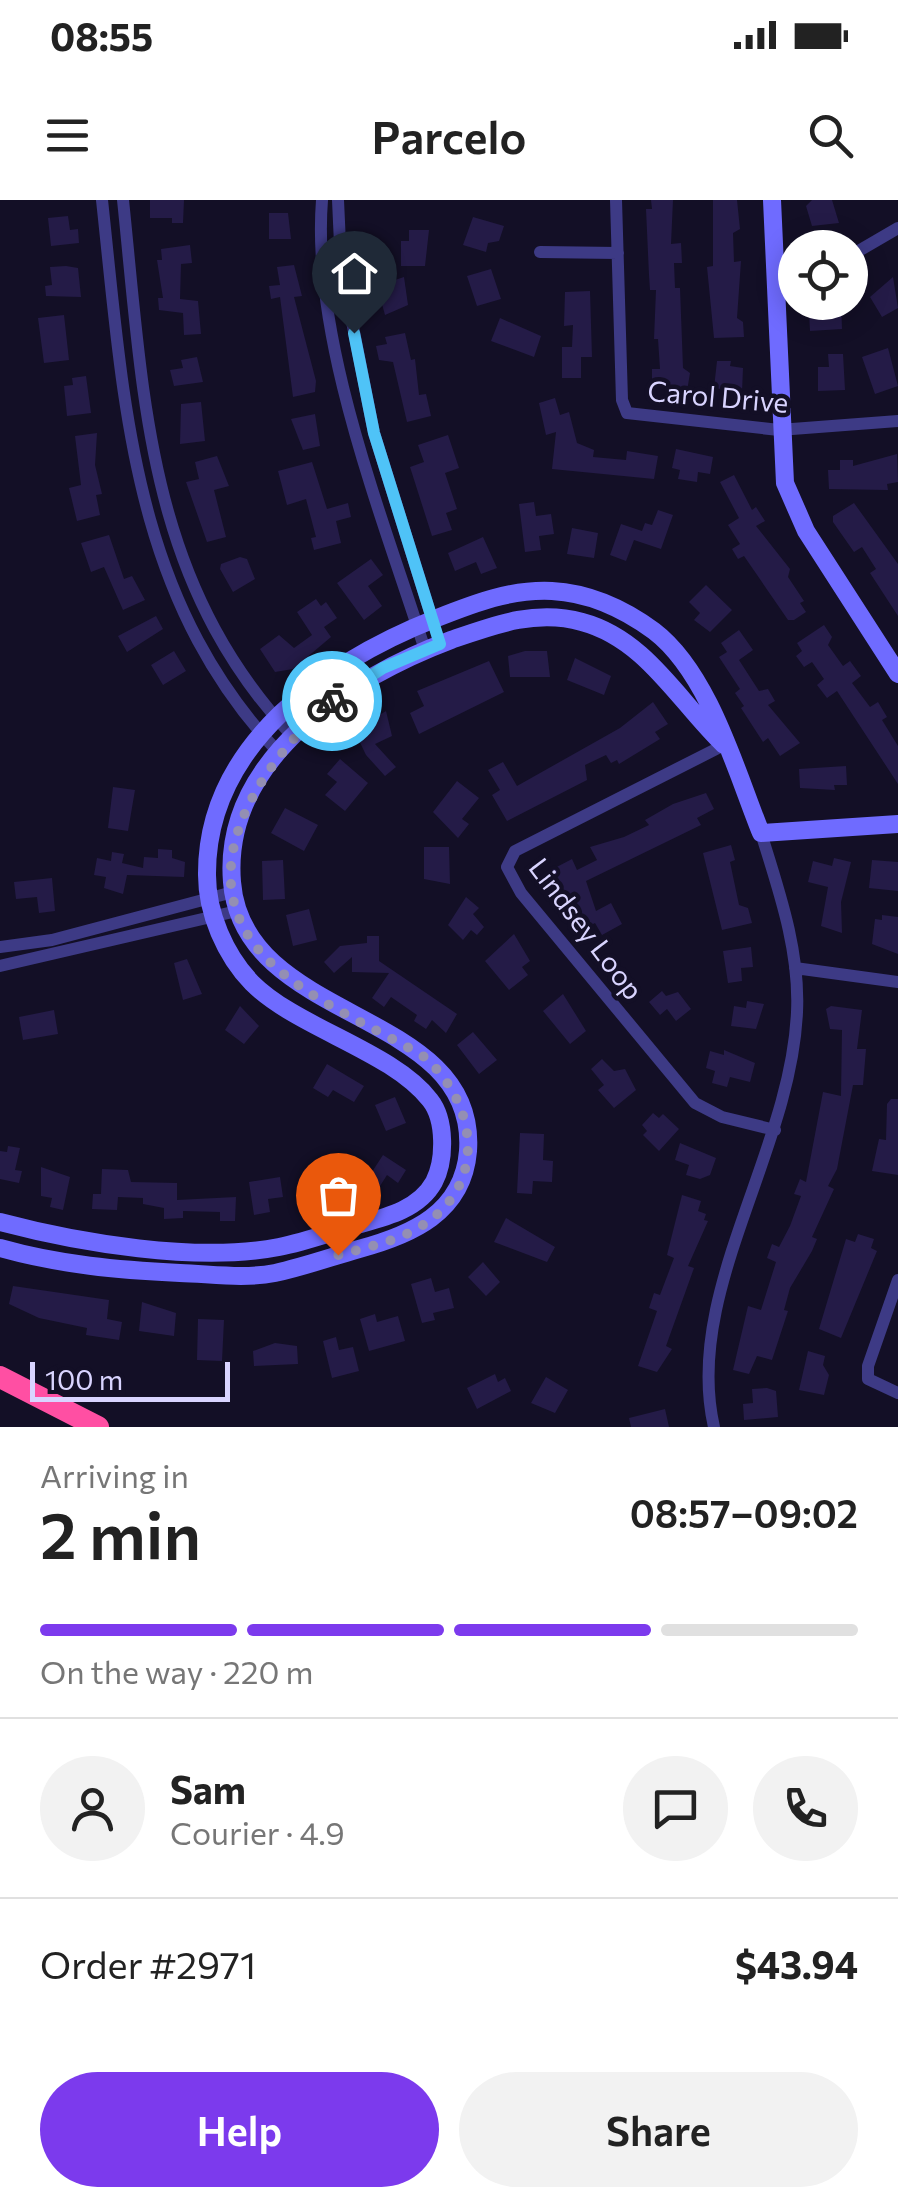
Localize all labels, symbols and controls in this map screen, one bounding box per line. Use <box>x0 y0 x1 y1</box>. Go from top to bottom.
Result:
text: 08:55 <box>50 12 153 59</box>
icon: menu <box>40 108 95 163</box>
text: Parcelo <box>372 108 526 163</box>
icon: search <box>803 108 858 163</box>
map controls <box>778 230 868 320</box>
button: locate <box>778 230 868 320</box>
pin <box>312 231 397 334</box>
icon: home <box>327 246 382 301</box>
street label: Carol Drive <box>646 373 790 419</box>
courier <box>282 651 382 751</box>
icon: bike <box>305 674 360 729</box>
street label: Lindsey Loop <box>523 851 651 1006</box>
pin <box>296 1153 381 1256</box>
icon: bag <box>311 1168 366 1223</box>
scale bar <box>30 1357 230 1402</box>
text: 100 m <box>45 1362 123 1396</box>
text: Arriving in <box>40 1455 189 1495</box>
text: 08:57–09:02 <box>630 1489 858 1536</box>
text: 2 min <box>40 1493 201 1572</box>
text: On the way · 220 m <box>40 1651 313 1691</box>
button: person <box>40 1756 145 1861</box>
button: chat <box>623 1756 728 1861</box>
button: phone <box>753 1756 858 1861</box>
text: Sam <box>170 1765 246 1812</box>
text: Courier · 4.9 <box>170 1812 345 1852</box>
text: Order #2971 <box>40 1940 256 1987</box>
text: $43.94 <box>735 1940 858 1987</box>
button: Help <box>40 2072 439 2187</box>
button: Share <box>459 2072 858 2187</box>

